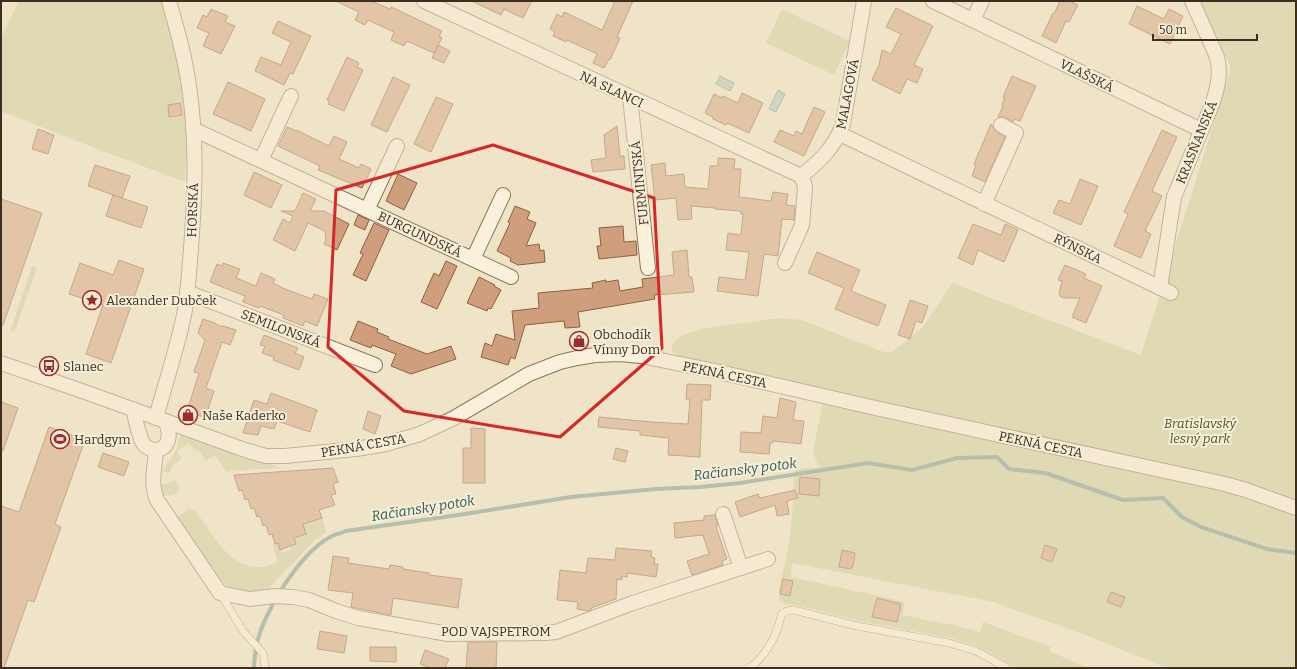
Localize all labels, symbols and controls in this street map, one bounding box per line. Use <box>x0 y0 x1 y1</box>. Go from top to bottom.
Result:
scale bar <box>1153 16 1257 42</box>
text: 50 m <box>1159 23 1188 37</box>
street label: VLAŠSKÁ <box>1057 56 1117 95</box>
street label: MALAGOVÁ <box>833 57 862 131</box>
street label: NA SLANCI <box>578 68 646 111</box>
street label: KRASŇANSKÁ <box>1173 98 1220 186</box>
street label: FURMINTSKÁ <box>628 139 651 226</box>
street label: HORSKÁ <box>184 182 201 238</box>
street label: BURGUNDSKÁ <box>375 208 465 261</box>
street label: RÝNSKA <box>1051 230 1105 267</box>
place icon: Alexander Dubček <box>81 289 103 311</box>
place label: Alexander Dubček <box>106 293 217 308</box>
street label: SEMILONSKÁ <box>239 306 324 351</box>
place label: Obchodík Vínny Dom <box>593 327 661 357</box>
shop icon: Obchodík Vínny Dom <box>568 330 590 352</box>
bus stop icon: Slanec <box>38 355 60 377</box>
street label: PEKNÁ CESTA <box>681 358 769 391</box>
place label: Slanec <box>63 359 104 374</box>
shop icon: Naše Kaderko <box>177 404 199 426</box>
place label: Naše Kaderko <box>202 408 286 423</box>
park label: Bratislavský lesný park <box>1164 416 1237 446</box>
sports icon: Hardgym <box>49 428 71 450</box>
street label: PEKNÁ CESTA <box>997 428 1085 461</box>
street label: PEKNÁ CESTA <box>320 431 407 460</box>
place label: Hardgym <box>74 432 131 447</box>
water label: Račiansky potok <box>692 455 798 484</box>
water label: Račiansky potok <box>370 492 476 525</box>
street label: POD VAJSPETROM <box>441 624 551 639</box>

